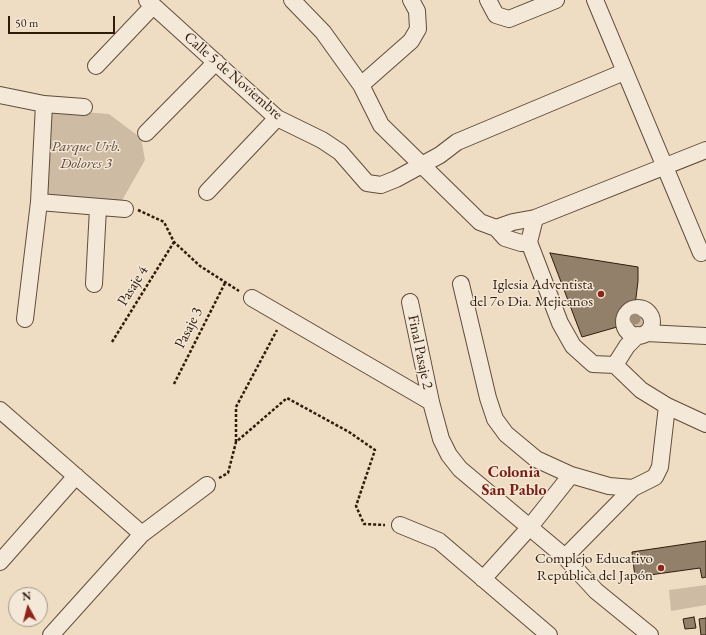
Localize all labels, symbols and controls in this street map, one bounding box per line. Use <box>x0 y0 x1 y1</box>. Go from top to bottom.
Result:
scale bar <box>10 8 117 34</box>
text: 50 m <box>15 15 38 31</box>
street label: Calle 5 de Noviembre <box>180 28 286 124</box>
park label: Parque Urb. Dolores 3 <box>51 138 121 173</box>
street label: Pasaje 4 <box>114 263 152 309</box>
place label: Iglesia Adventista del 7o Dia. Mejicanos <box>470 276 593 311</box>
marker: Iglesia Adventista del 7o Dia. Mejicanos <box>596 289 606 299</box>
street label: Pasaje 3 <box>171 304 207 352</box>
street label: Final Pasaje 2 <box>403 313 437 391</box>
district label: Colonia San Pablo <box>482 463 546 501</box>
place label: Complejo Educativo República del Japón <box>535 550 653 585</box>
marker: Complejo Educativo República del Japón <box>656 563 666 573</box>
north arrow <box>8 587 48 627</box>
text: N <box>21 589 32 604</box>

